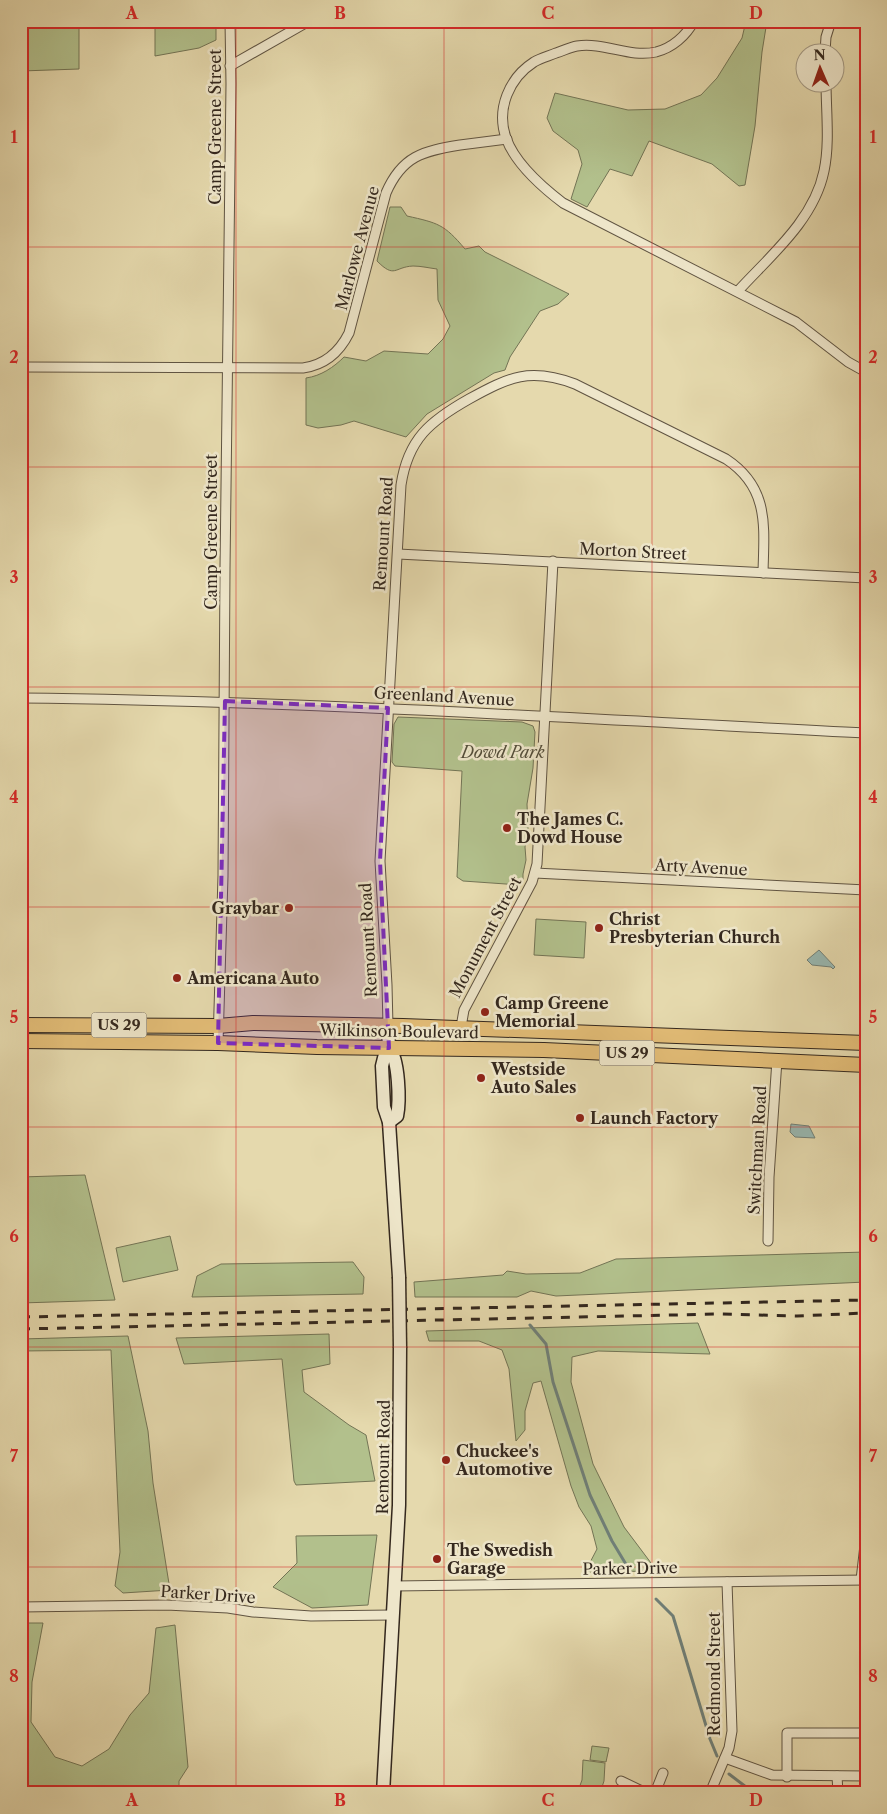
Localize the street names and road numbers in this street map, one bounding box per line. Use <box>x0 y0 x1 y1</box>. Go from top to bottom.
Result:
street label: Camp Greene Street <box>205 49 225 205</box>
street label: Marlowe Avenue <box>331 184 383 312</box>
street label: Camp Greene Street <box>201 454 221 610</box>
street label: Remount Road <box>369 476 397 592</box>
street label: Morton Street <box>579 538 687 564</box>
street label: Greenland Avenue <box>373 682 515 710</box>
street label: Arty Avenue <box>653 855 748 879</box>
street label: Monument Street <box>445 873 526 1001</box>
street label: Remount Road <box>355 882 381 998</box>
road number: US 29 <box>92 1012 146 1038</box>
street label: Wilkinson Boulevard <box>318 1020 479 1042</box>
road number: US 29 <box>600 1040 654 1066</box>
street label: Switchman Road <box>744 1085 770 1215</box>
street label: Remount Road <box>372 1399 394 1514</box>
street label: Parker Drive <box>582 1557 678 1579</box>
street label: Parker Drive <box>160 1581 256 1607</box>
street label: Redmond Street <box>704 1611 724 1736</box>

